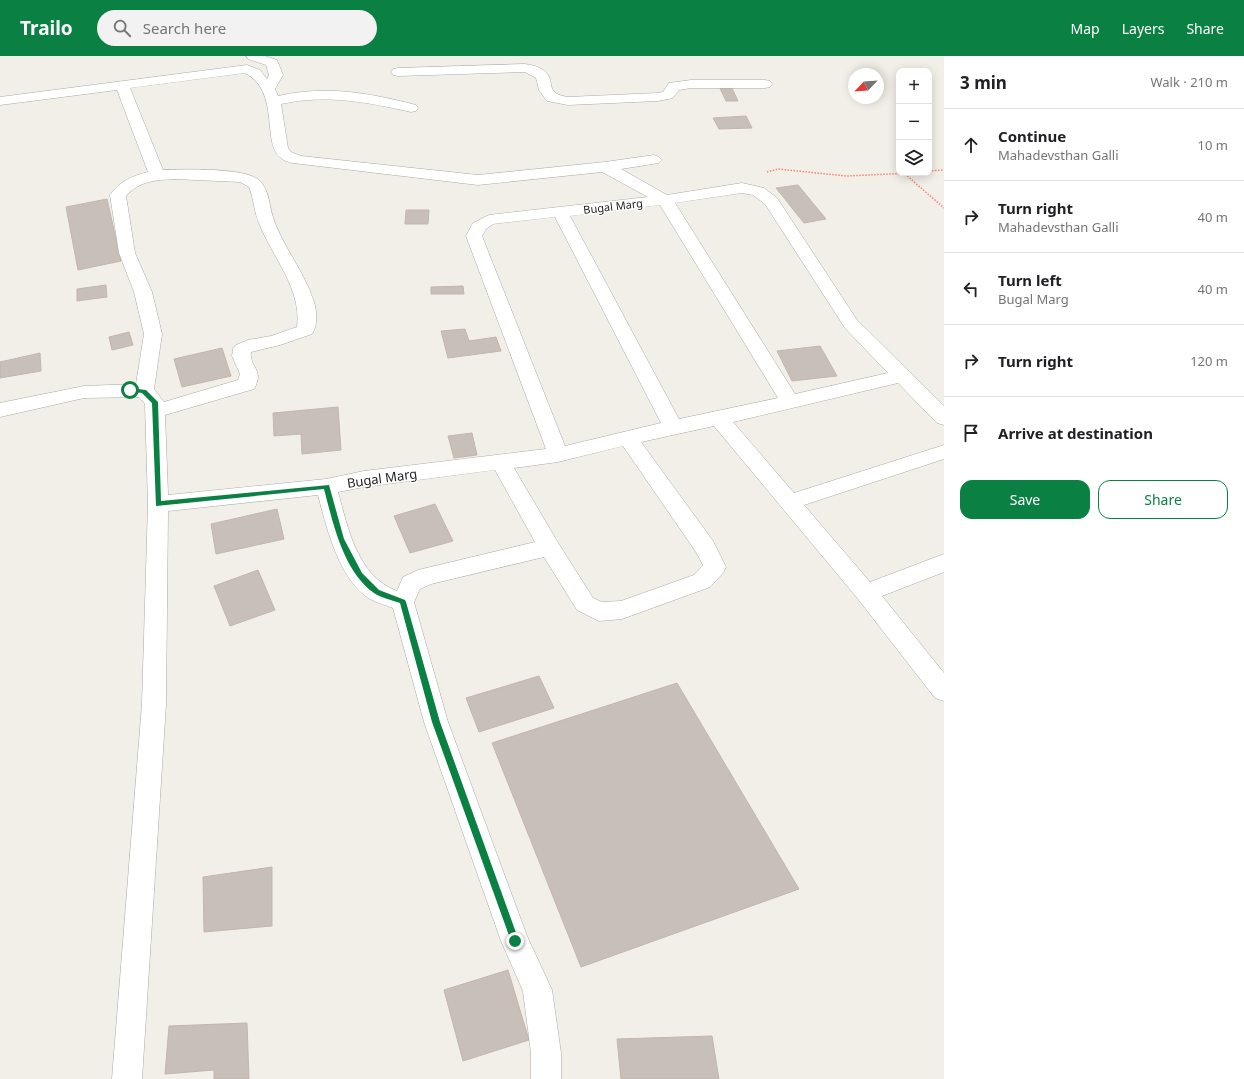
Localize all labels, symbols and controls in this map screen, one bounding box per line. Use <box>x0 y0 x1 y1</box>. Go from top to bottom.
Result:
search box <box>97 10 377 46</box>
text: Trailo <box>20 15 73 41</box>
icon: search <box>111 17 133 39</box>
text: Search here <box>143 18 226 38</box>
text: Map <box>1071 19 1100 38</box>
text: Layers <box>1122 19 1164 38</box>
text: Share <box>1186 19 1224 38</box>
north arrow <box>848 68 884 104</box>
map controls <box>896 68 932 176</box>
button: + <box>896 68 932 104</box>
text: 3 min <box>960 71 1007 94</box>
text: Walk · 210 m <box>1150 73 1228 91</box>
button: − <box>896 104 932 140</box>
text: Continue <box>998 126 1066 146</box>
icon: ahead <box>960 134 982 156</box>
text: 10 m <box>1198 136 1228 154</box>
button: layers <box>896 140 932 176</box>
text: Mahadevsthan Galli <box>998 146 1119 164</box>
street label: Bugal Marg <box>582 195 644 217</box>
text: Turn right <box>998 198 1073 218</box>
icon: right <box>960 206 982 228</box>
text: 40 m <box>1198 208 1228 226</box>
text: Mahadevsthan Galli <box>998 218 1119 236</box>
text: Turn left <box>998 270 1062 290</box>
icon: left <box>960 278 982 300</box>
text: 40 m <box>1198 280 1228 298</box>
text: Bugal Marg <box>998 290 1069 308</box>
icon: right <box>960 350 982 372</box>
text: Turn right <box>998 351 1073 371</box>
text: 120 m <box>1190 352 1228 370</box>
route start <box>121 381 139 399</box>
icon: arrive <box>960 422 982 444</box>
text: Arrive at destination <box>998 423 1153 443</box>
street label: Bugal Marg <box>346 464 418 492</box>
button: Save <box>960 480 1090 519</box>
button: Share <box>1098 480 1228 519</box>
route end <box>506 932 524 950</box>

